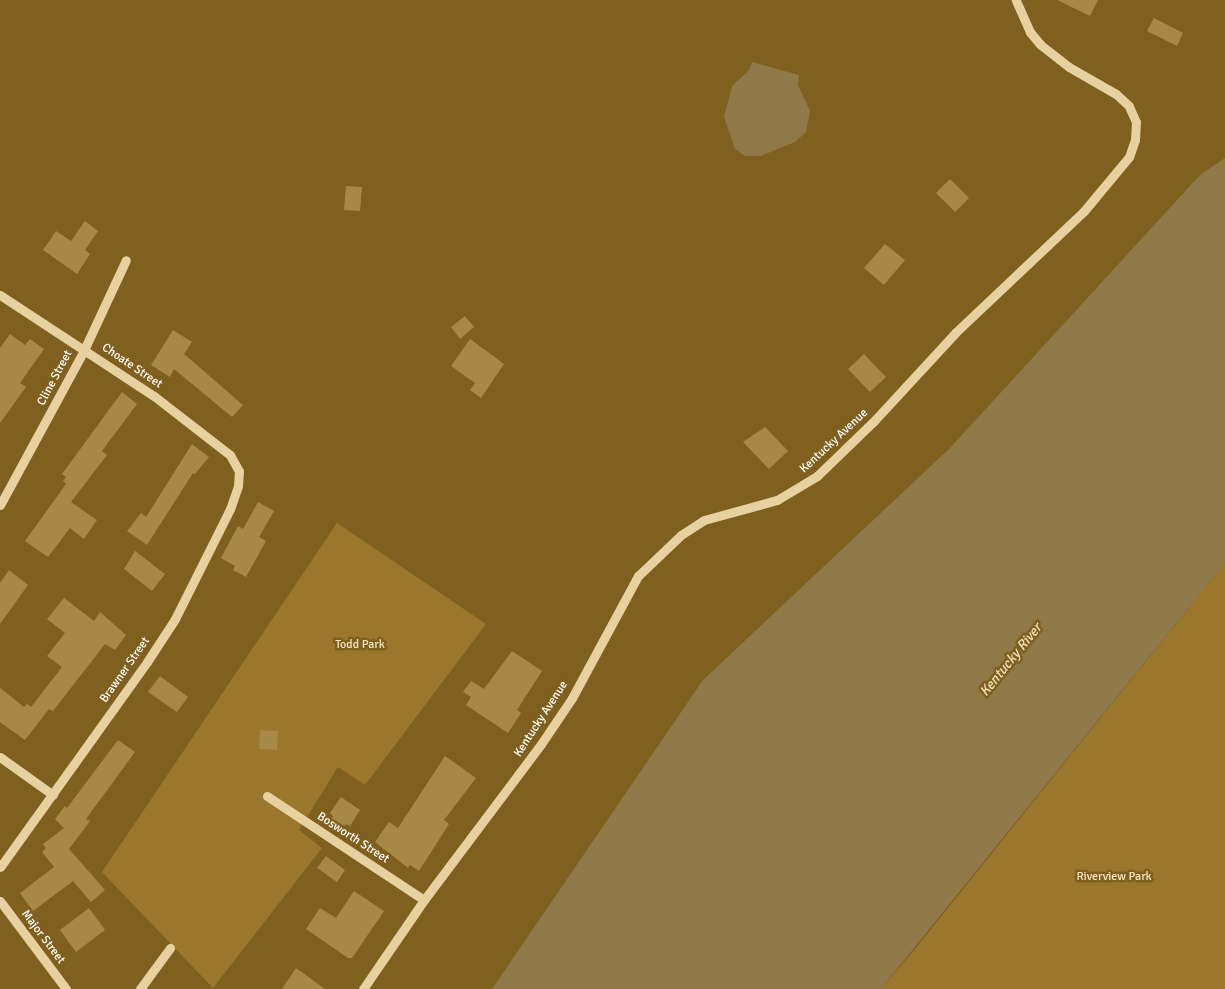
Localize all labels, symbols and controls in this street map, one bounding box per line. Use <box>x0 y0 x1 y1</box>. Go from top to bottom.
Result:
street label: Choate Street <box>99 340 165 392</box>
street label: Cline Street <box>34 348 76 408</box>
street label: Kentucky Avenue <box>797 406 871 476</box>
water label: Kentucky River <box>976 620 1046 700</box>
street label: Brawner Street <box>97 634 153 706</box>
park label: Todd Park <box>335 638 385 652</box>
street label: Kentucky Avenue <box>511 678 571 760</box>
street label: Bosworth Street <box>314 809 392 867</box>
park label: Riverview Park <box>1076 870 1152 884</box>
street label: Major Street <box>18 907 68 967</box>

